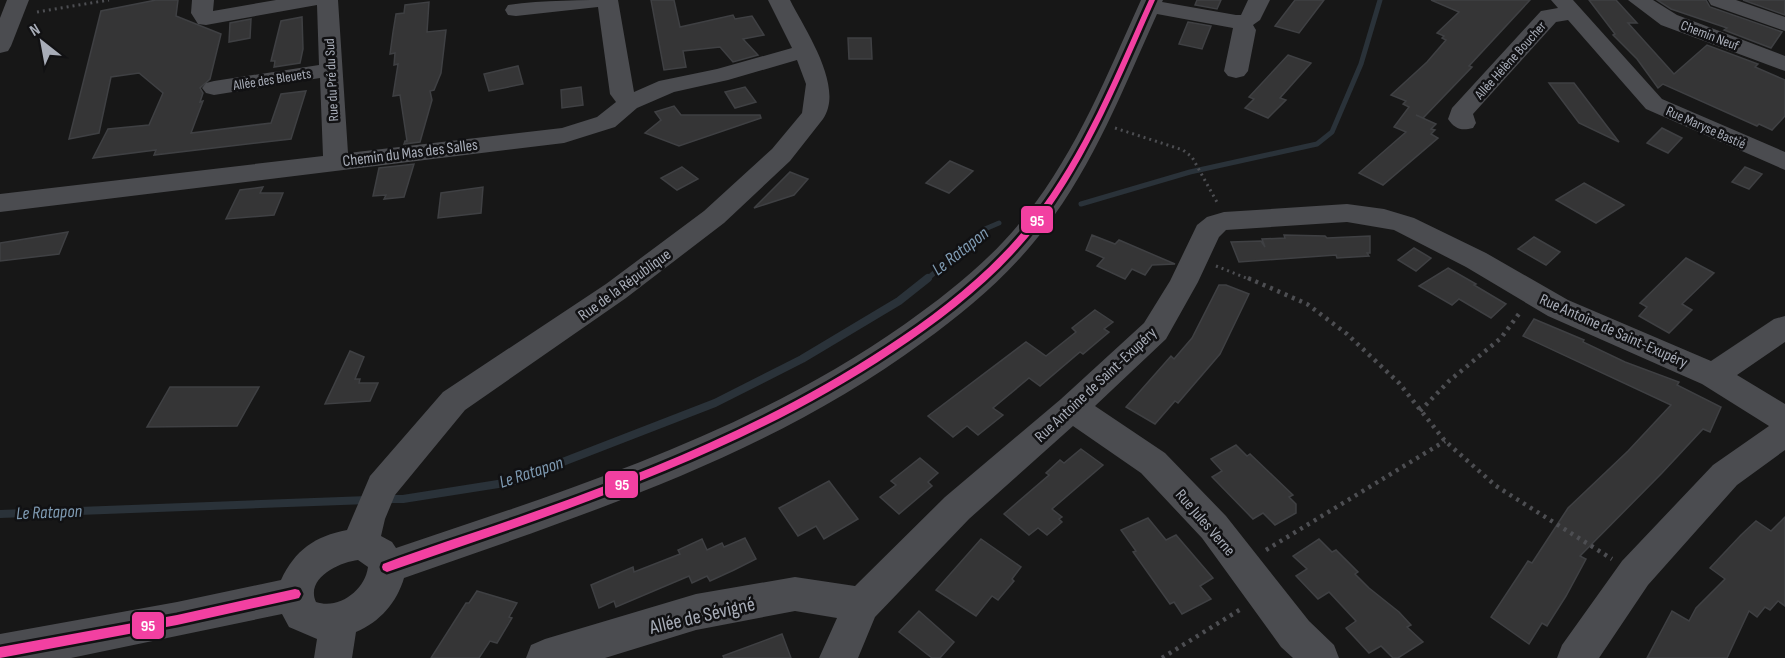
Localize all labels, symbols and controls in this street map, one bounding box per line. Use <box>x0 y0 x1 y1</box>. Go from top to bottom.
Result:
north arrow <box>12 12 72 72</box>
street label: Chemin Neuf <box>1678 17 1742 55</box>
street label: Allée Hélène Boucher <box>1470 18 1550 103</box>
text: N <box>26 20 44 41</box>
street label: Rue du Pré du Sud <box>321 38 342 122</box>
street label: Allée des Bleuets <box>231 65 312 94</box>
street label: Rue Maryse Bastié <box>1663 102 1748 153</box>
street label: Chemin du Mas des Salles <box>341 136 479 171</box>
line badge: 95 <box>1020 205 1054 234</box>
text: 95 <box>1030 212 1044 231</box>
water label: Le Ratapon <box>928 223 993 280</box>
street label: Rue de la République <box>575 245 675 325</box>
street label: Rue Antoine de Saint-Exupéry <box>1536 290 1690 373</box>
street label: Rue Antoine de Saint-Exupéry <box>1031 324 1161 447</box>
water label: Le Ratapon <box>496 452 566 493</box>
line badge: 95 <box>604 470 639 499</box>
text: 95 <box>615 476 629 495</box>
street label: Rue Jules Verne <box>1171 486 1239 560</box>
water label: Le Ratapon <box>16 501 83 524</box>
street label: Allée de Sévigné <box>646 592 757 640</box>
line badge: 95 <box>131 611 165 640</box>
text: 95 <box>141 617 155 636</box>

